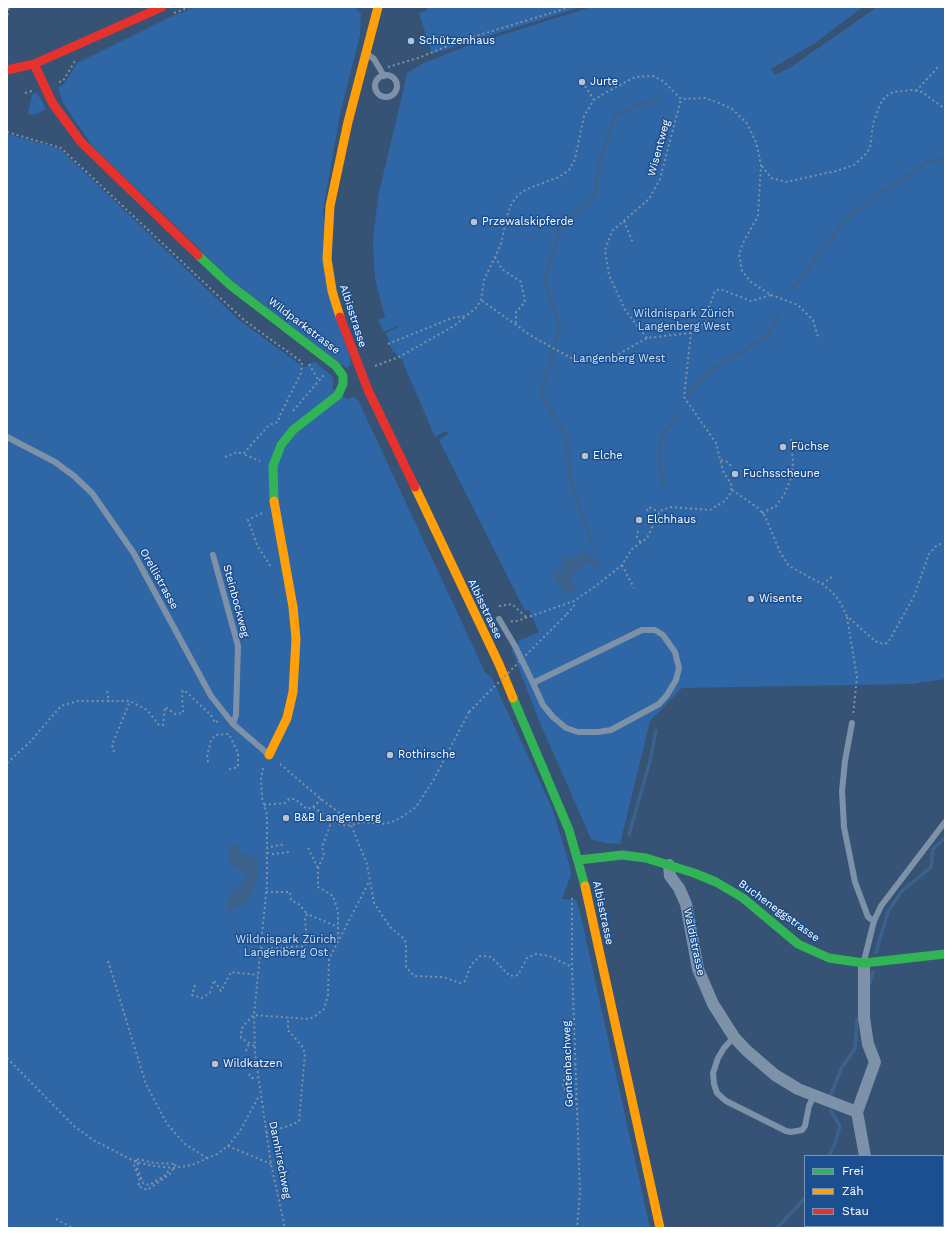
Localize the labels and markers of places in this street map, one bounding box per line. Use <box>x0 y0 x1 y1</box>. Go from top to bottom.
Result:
place label: Schützenhaus <box>419 34 495 48</box>
marker: Schützenhaus <box>406 36 416 46</box>
place label: Jurte <box>590 75 618 89</box>
marker: Jurte <box>577 77 587 87</box>
place label: Przewalskipferde <box>482 215 574 229</box>
marker: Przewalskipferde <box>469 217 479 227</box>
place label: Füchse <box>791 440 829 454</box>
marker: Füchse <box>778 442 788 452</box>
place label: Elche <box>593 449 623 463</box>
marker: Elche <box>580 451 590 461</box>
place label: Fuchsscheune <box>743 467 820 481</box>
marker: Fuchsscheune <box>730 469 740 479</box>
place label: Elchhaus <box>647 513 696 527</box>
marker: Elchhaus <box>634 515 644 525</box>
place label: Wisente <box>759 592 802 606</box>
marker: Wisente <box>746 594 756 604</box>
place label: Rothirsche <box>398 748 455 762</box>
marker: Rothirsche <box>385 750 395 760</box>
place label: B&B Langenberg <box>294 811 381 825</box>
marker: B&B Langenberg <box>281 813 291 823</box>
place label: Wildkatzen <box>223 1057 282 1071</box>
marker: Wildkatzen <box>210 1059 220 1069</box>

